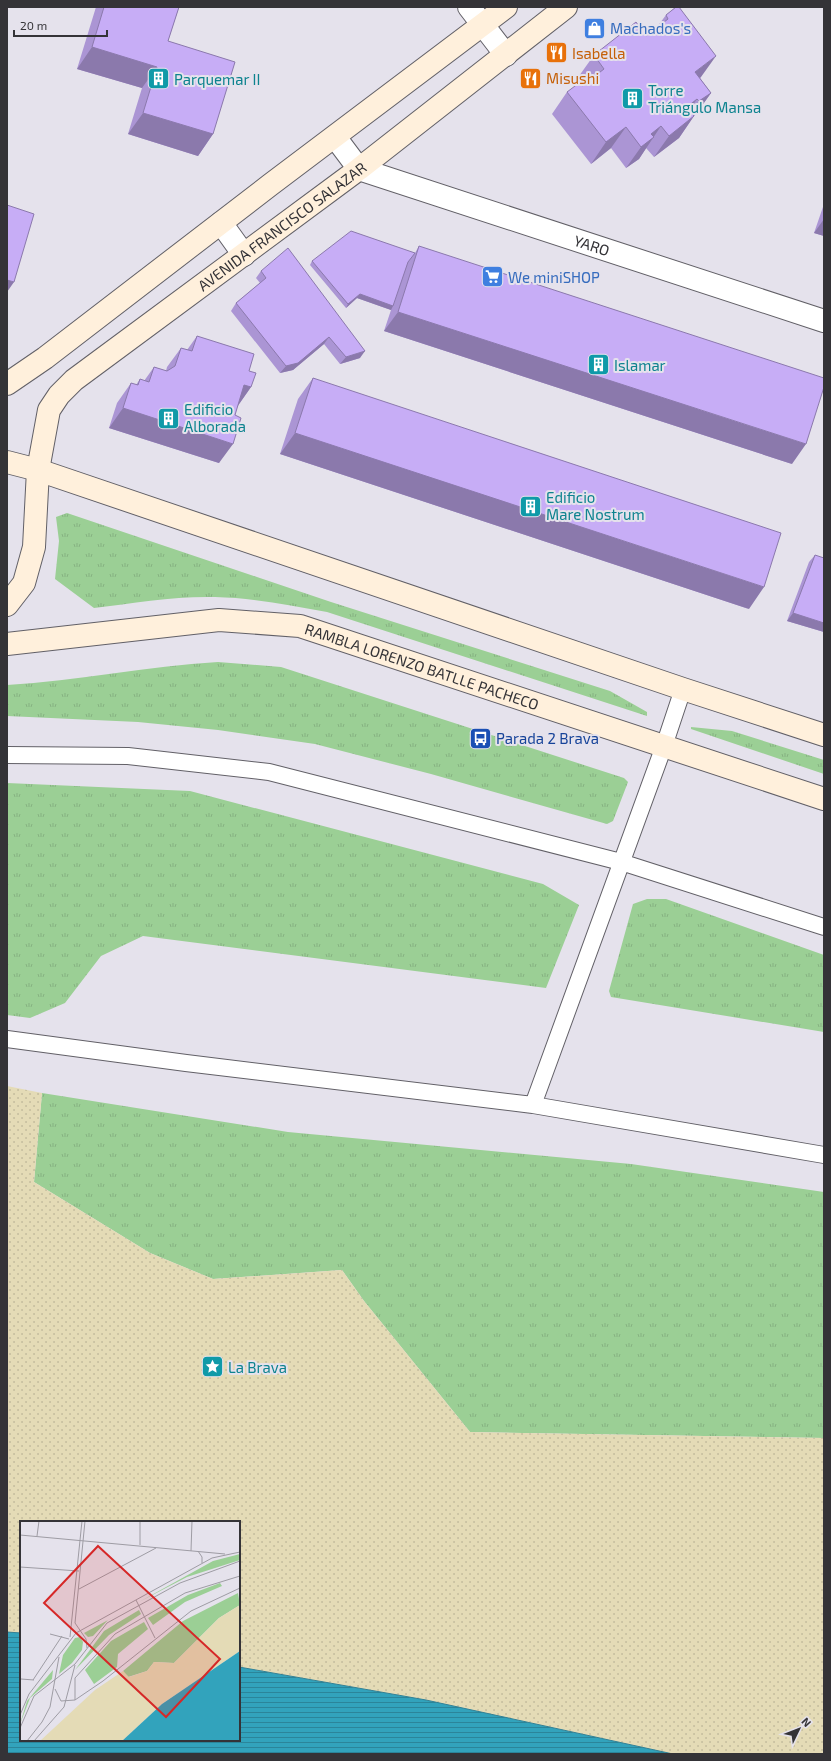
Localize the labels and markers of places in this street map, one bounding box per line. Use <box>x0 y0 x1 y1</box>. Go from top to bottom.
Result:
shop icon: Machados's <box>581 15 607 41</box>
place label: Machados's <box>610 19 691 37</box>
restaurant icon: Isabella <box>544 40 570 66</box>
place label: Isabella <box>572 44 626 62</box>
restaurant icon: Misushi <box>517 65 543 91</box>
building icon: Parquemar II <box>146 66 172 92</box>
place label: Misushi <box>546 69 599 87</box>
place label: Parquemar II <box>174 70 260 88</box>
place label: Torre Triángulo Mansa <box>648 81 761 116</box>
building icon: Torre Triángulo Mansa <box>619 86 645 112</box>
supermarket icon: We miniSHOP <box>480 264 506 290</box>
place label: We miniSHOP <box>508 268 600 286</box>
building icon: Islamar <box>585 352 611 378</box>
place label: Islamar <box>614 356 666 374</box>
place label: Edificio Alborada <box>184 400 246 435</box>
building icon: Edificio Alborada <box>156 405 182 431</box>
place label: Edificio Mare Nostrum <box>546 488 645 523</box>
building icon: Edificio Mare Nostrum <box>518 493 544 519</box>
bus stop icon: Parada 2 Brava <box>467 725 493 751</box>
place label: Parada 2 Brava <box>496 729 599 747</box>
place icon: La Brava <box>199 1354 225 1380</box>
place label: La Brava <box>228 1358 287 1376</box>

